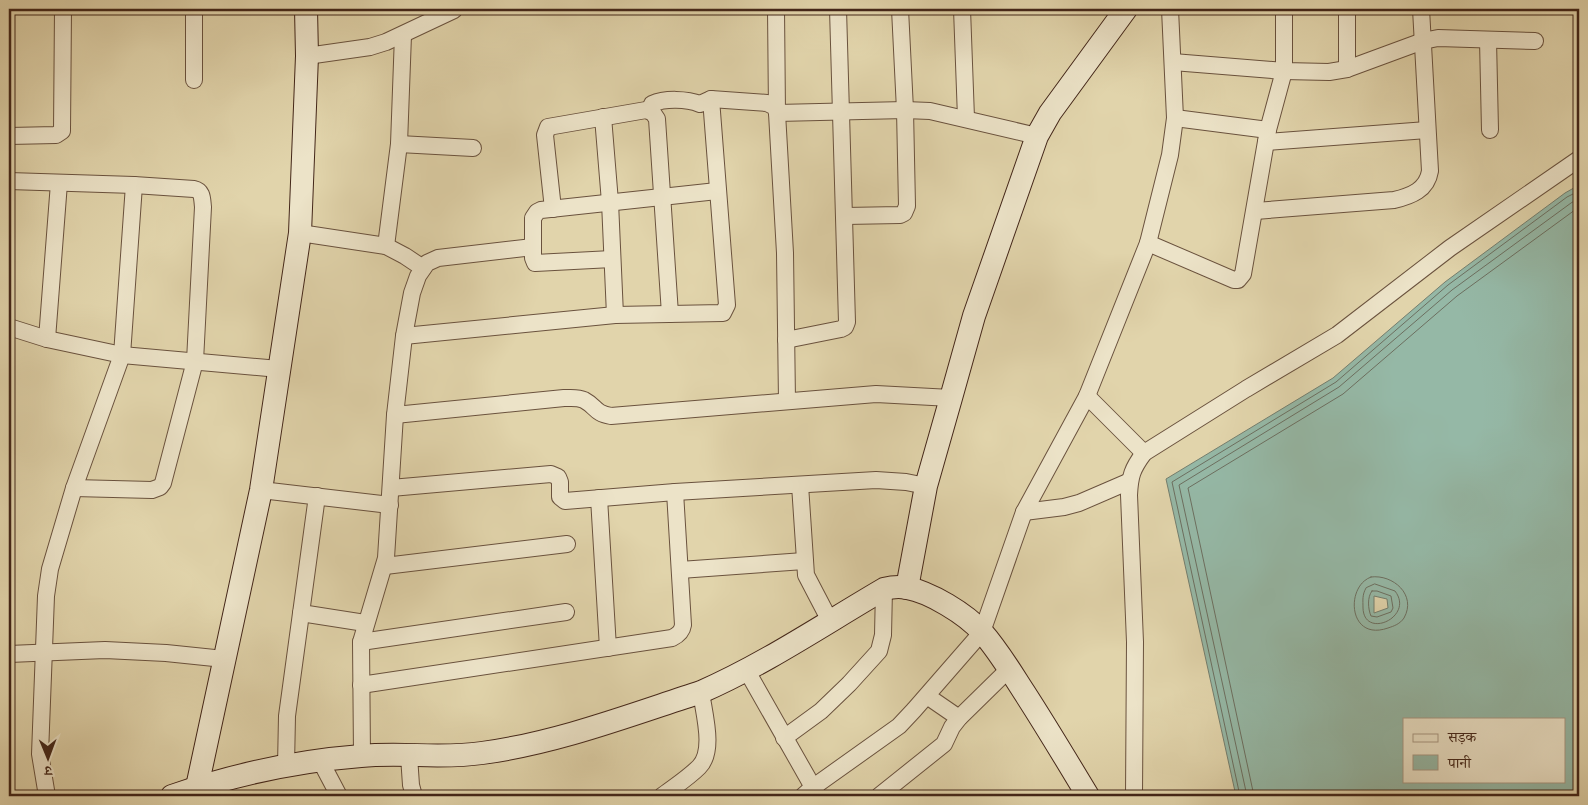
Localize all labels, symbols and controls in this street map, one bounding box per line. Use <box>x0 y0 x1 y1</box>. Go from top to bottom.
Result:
legend <box>1403 718 1566 782</box>
text: सड़क <box>1447 727 1477 746</box>
north arrow <box>22 732 72 782</box>
text: पानी <box>1447 753 1472 772</box>
text: उ <box>44 762 53 780</box>

